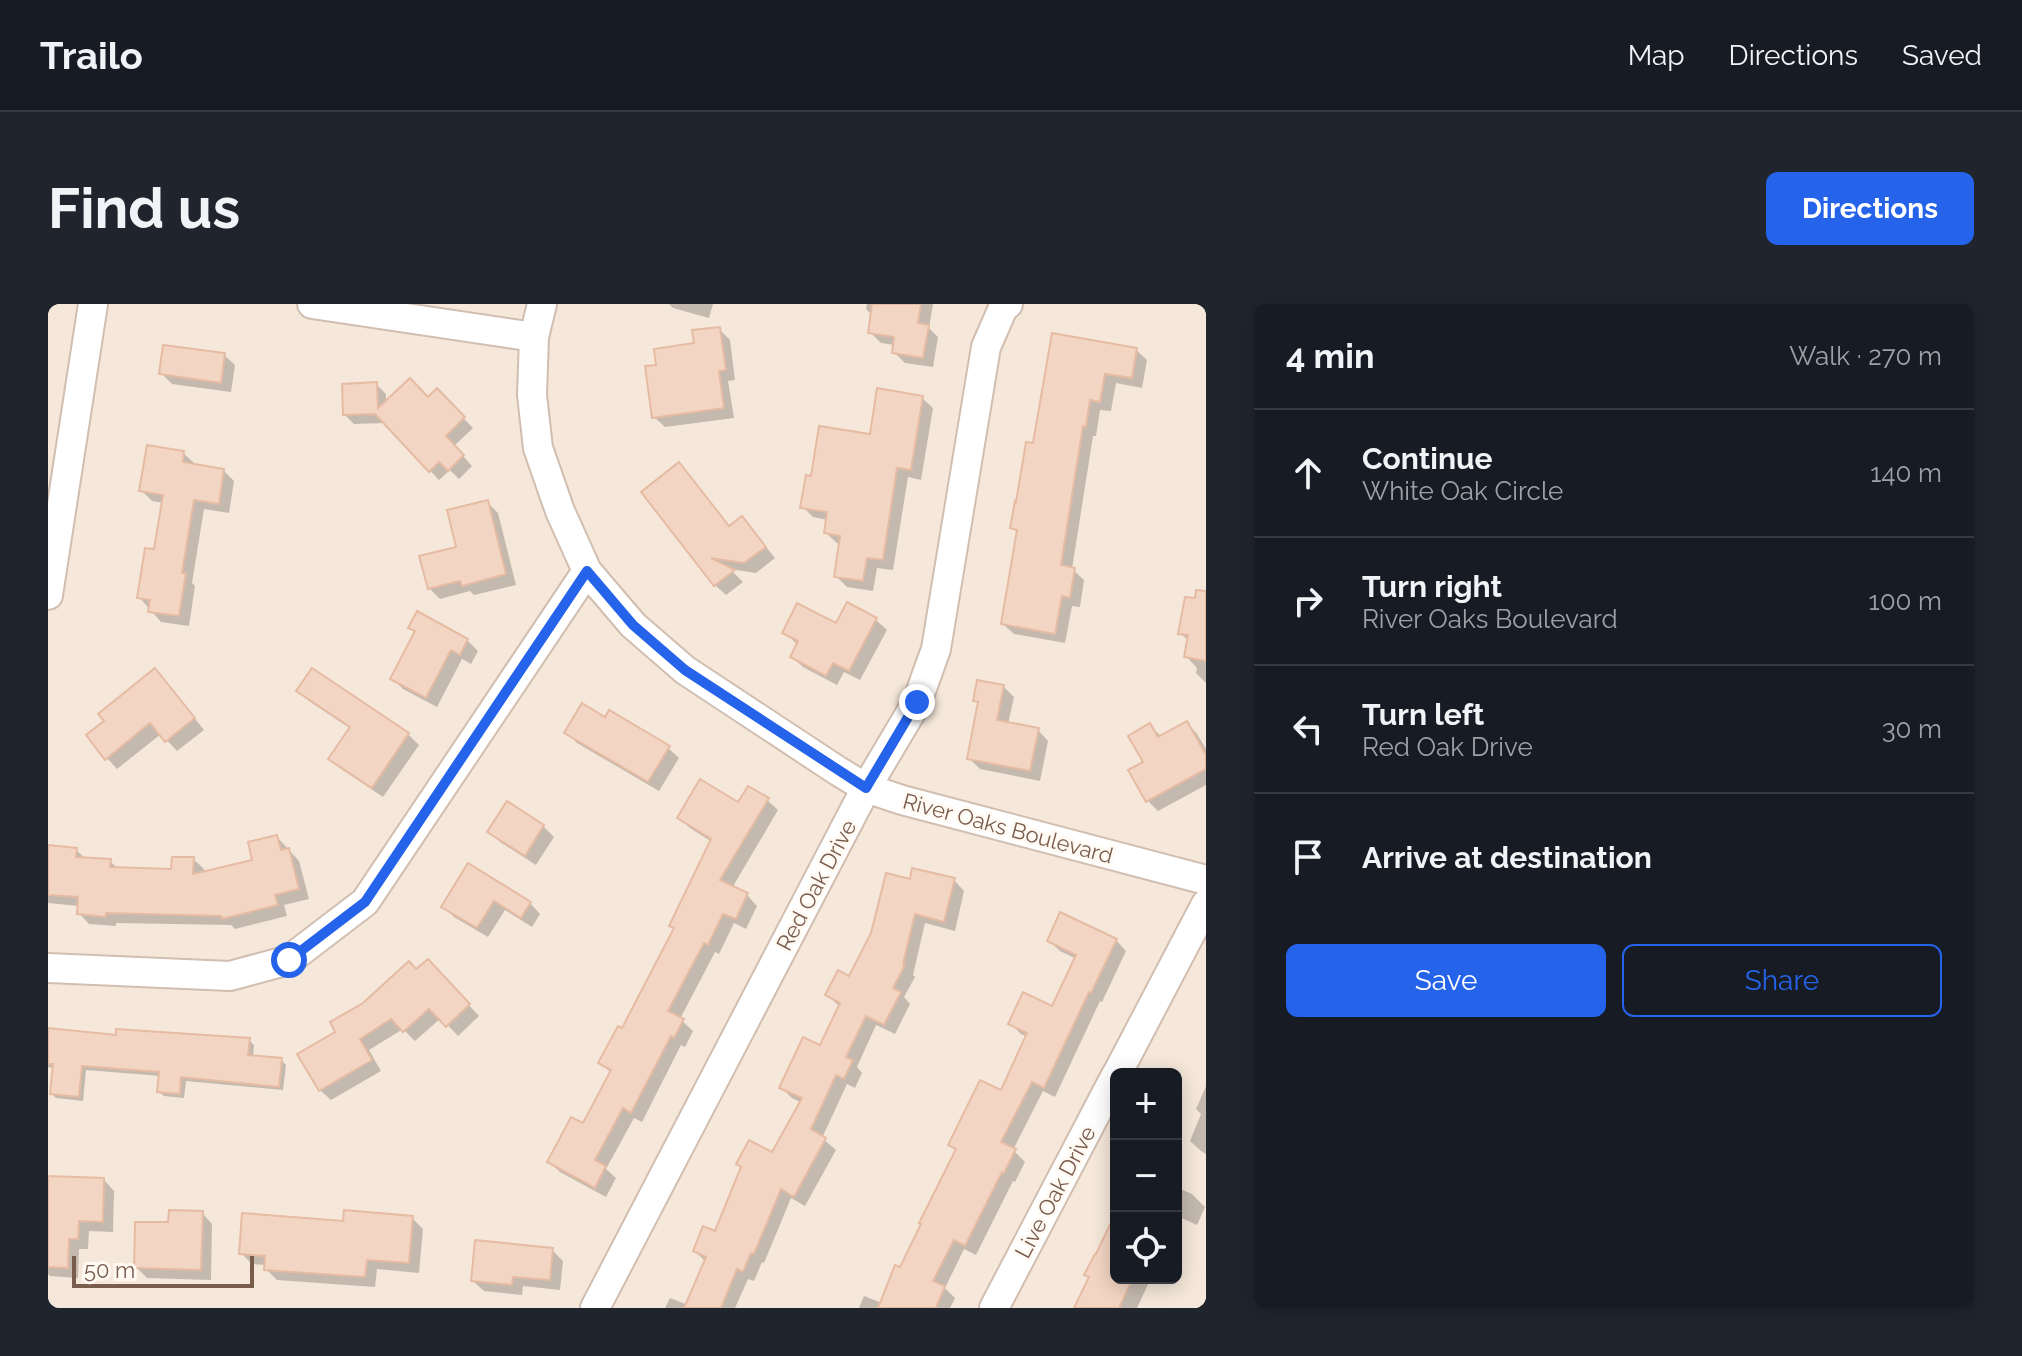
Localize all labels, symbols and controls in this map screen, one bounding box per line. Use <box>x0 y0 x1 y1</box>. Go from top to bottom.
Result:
text: Trailo <box>40 33 143 78</box>
text: Map <box>1628 39 1685 72</box>
text: Directions <box>1729 39 1858 72</box>
text: Saved <box>1902 39 1982 72</box>
button: Directions <box>1766 172 1974 245</box>
text: Find us <box>48 175 240 241</box>
text: 4 min <box>1286 336 1374 376</box>
text: Walk · 270 m <box>1789 341 1942 371</box>
text: Continue <box>1362 441 1493 476</box>
icon: ahead <box>1286 451 1330 495</box>
text: 140 m <box>1870 458 1942 488</box>
text: White Oak Circle <box>1362 476 1563 506</box>
text: Turn right <box>1362 569 1502 604</box>
icon: right <box>1286 579 1330 623</box>
text: 100 m <box>1869 586 1942 616</box>
text: River Oaks Boulevard <box>1362 604 1618 634</box>
route end <box>899 684 935 720</box>
text: Turn left <box>1362 697 1484 732</box>
icon: left <box>1286 707 1330 751</box>
text: 30 m <box>1882 714 1942 744</box>
text: Red Oak Drive <box>1362 732 1533 762</box>
street label: River Oaks Boulevard <box>900 787 1116 869</box>
street label: Red Oak Drive <box>771 815 861 955</box>
icon: arrive <box>1286 835 1330 879</box>
text: Arrive at destination <box>1362 840 1652 875</box>
route start <box>271 942 307 978</box>
button: Save <box>1286 944 1606 1017</box>
button: Share <box>1622 944 1942 1017</box>
map controls <box>1110 1068 1182 1284</box>
button: + <box>1110 1068 1182 1140</box>
street label: Live Oak Drive <box>1009 1122 1101 1262</box>
button: − <box>1110 1140 1182 1212</box>
button: locate <box>1110 1212 1182 1284</box>
scale bar <box>72 1252 254 1288</box>
text: 50 m <box>84 1257 135 1283</box>

